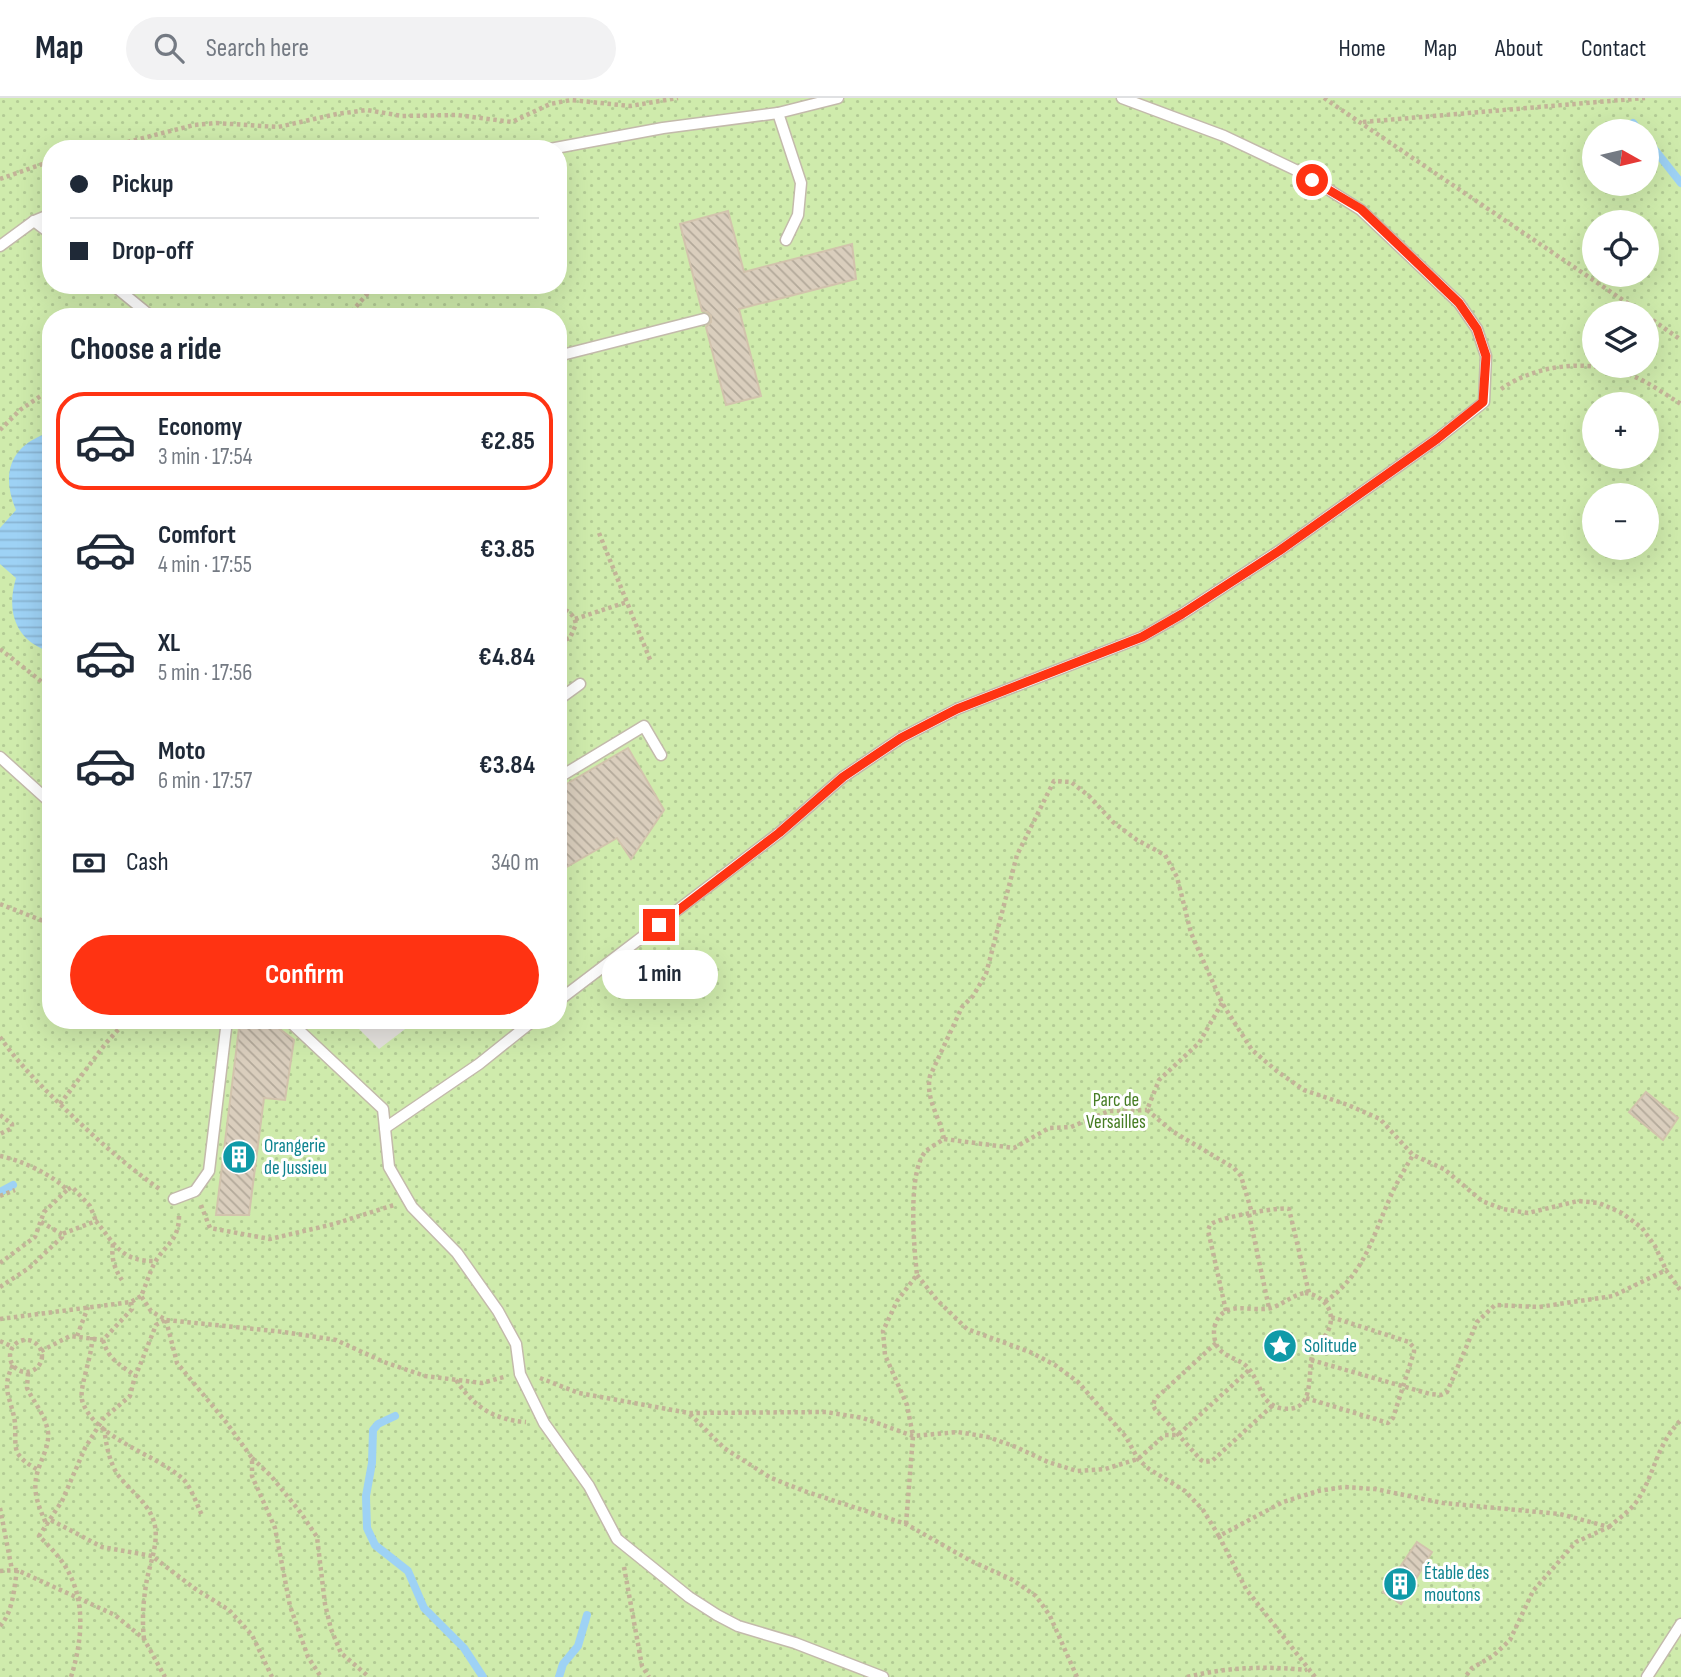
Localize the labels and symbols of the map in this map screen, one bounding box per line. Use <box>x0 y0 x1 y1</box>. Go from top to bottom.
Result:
north arrow <box>1582 119 1659 196</box>
route start <box>1296 164 1328 196</box>
route end <box>643 909 675 941</box>
callout: 1 min <box>601 950 717 998</box>
park label: Parc de Versailles <box>1086 1089 1146 1134</box>
place label: Orangerie de Jussieu <box>264 1135 327 1180</box>
building icon: Orangerie de Jussieu <box>220 1138 258 1176</box>
place icon: Solitude <box>1261 1327 1299 1365</box>
place label: Solitude <box>1304 1335 1357 1358</box>
place label: Étable des moutons <box>1424 1562 1490 1607</box>
building icon: Étable des moutons <box>1381 1565 1419 1603</box>

